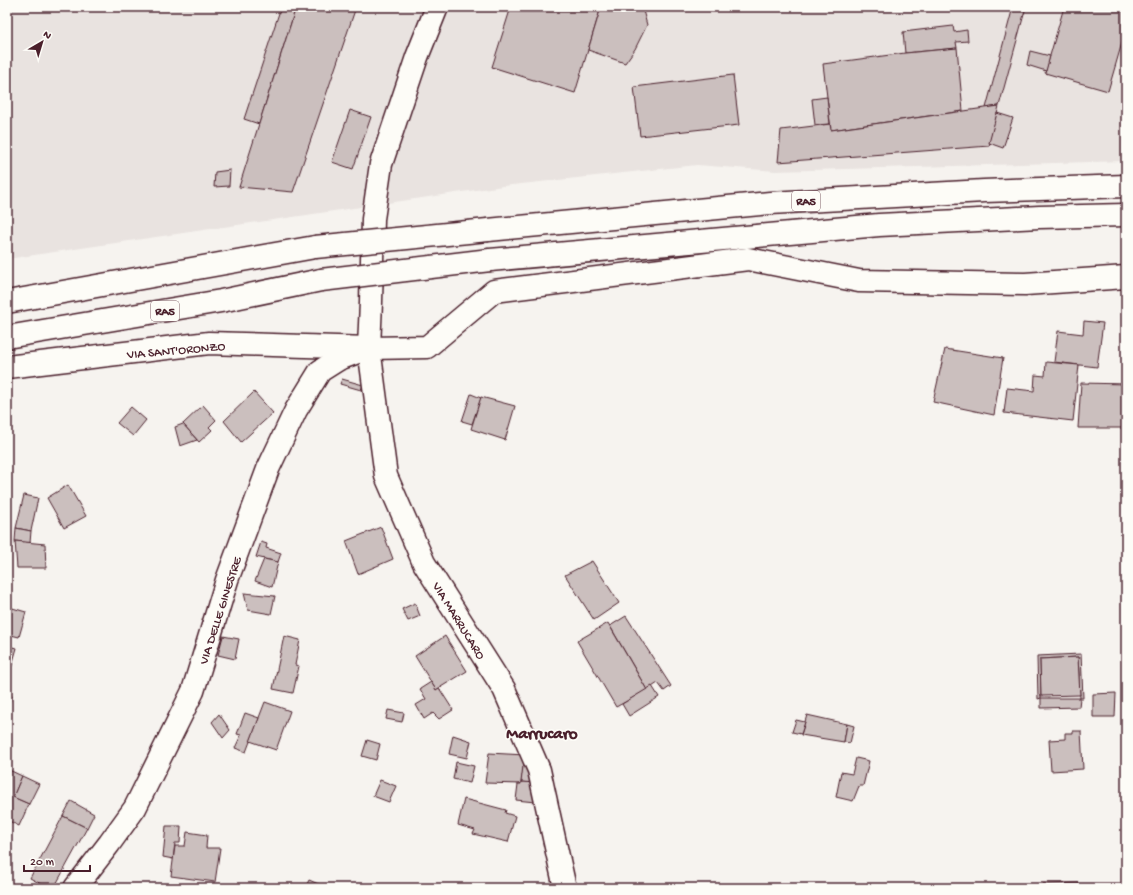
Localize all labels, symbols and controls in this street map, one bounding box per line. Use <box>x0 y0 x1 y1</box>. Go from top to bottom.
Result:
north arrow <box>22 22 62 62</box>
text: N <box>40 29 53 43</box>
road number: RA5 <box>792 191 820 211</box>
road number: RA5 <box>151 301 179 321</box>
street label: VIA SANT'ORONZO <box>125 340 226 363</box>
street label: VIA DELLE GINESTRE <box>197 554 246 667</box>
street label: VIA MARRUCARO <box>428 579 488 663</box>
district label: Marrucaro <box>506 725 578 745</box>
scale bar <box>24 847 90 873</box>
text: 20 m <box>30 856 55 870</box>

